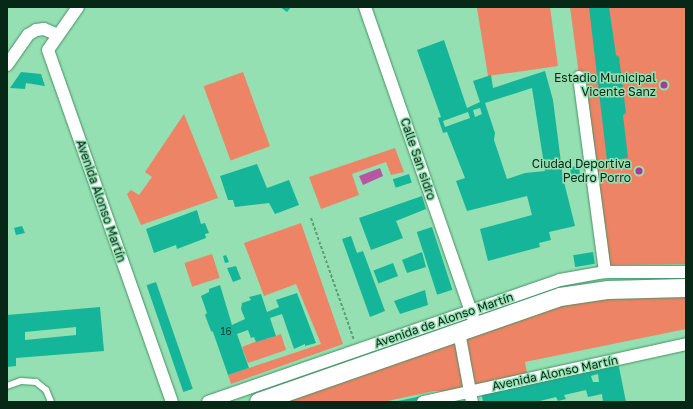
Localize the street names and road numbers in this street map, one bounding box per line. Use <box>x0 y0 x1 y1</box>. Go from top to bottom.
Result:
street label: Calle San sidro <box>397 116 439 202</box>
street label: Avenida Alonso Martín <box>73 138 129 264</box>
street label: Avenida de Alonso Martín <box>373 289 515 351</box>
street label: Avenida Alonso Martín <box>491 353 619 393</box>

